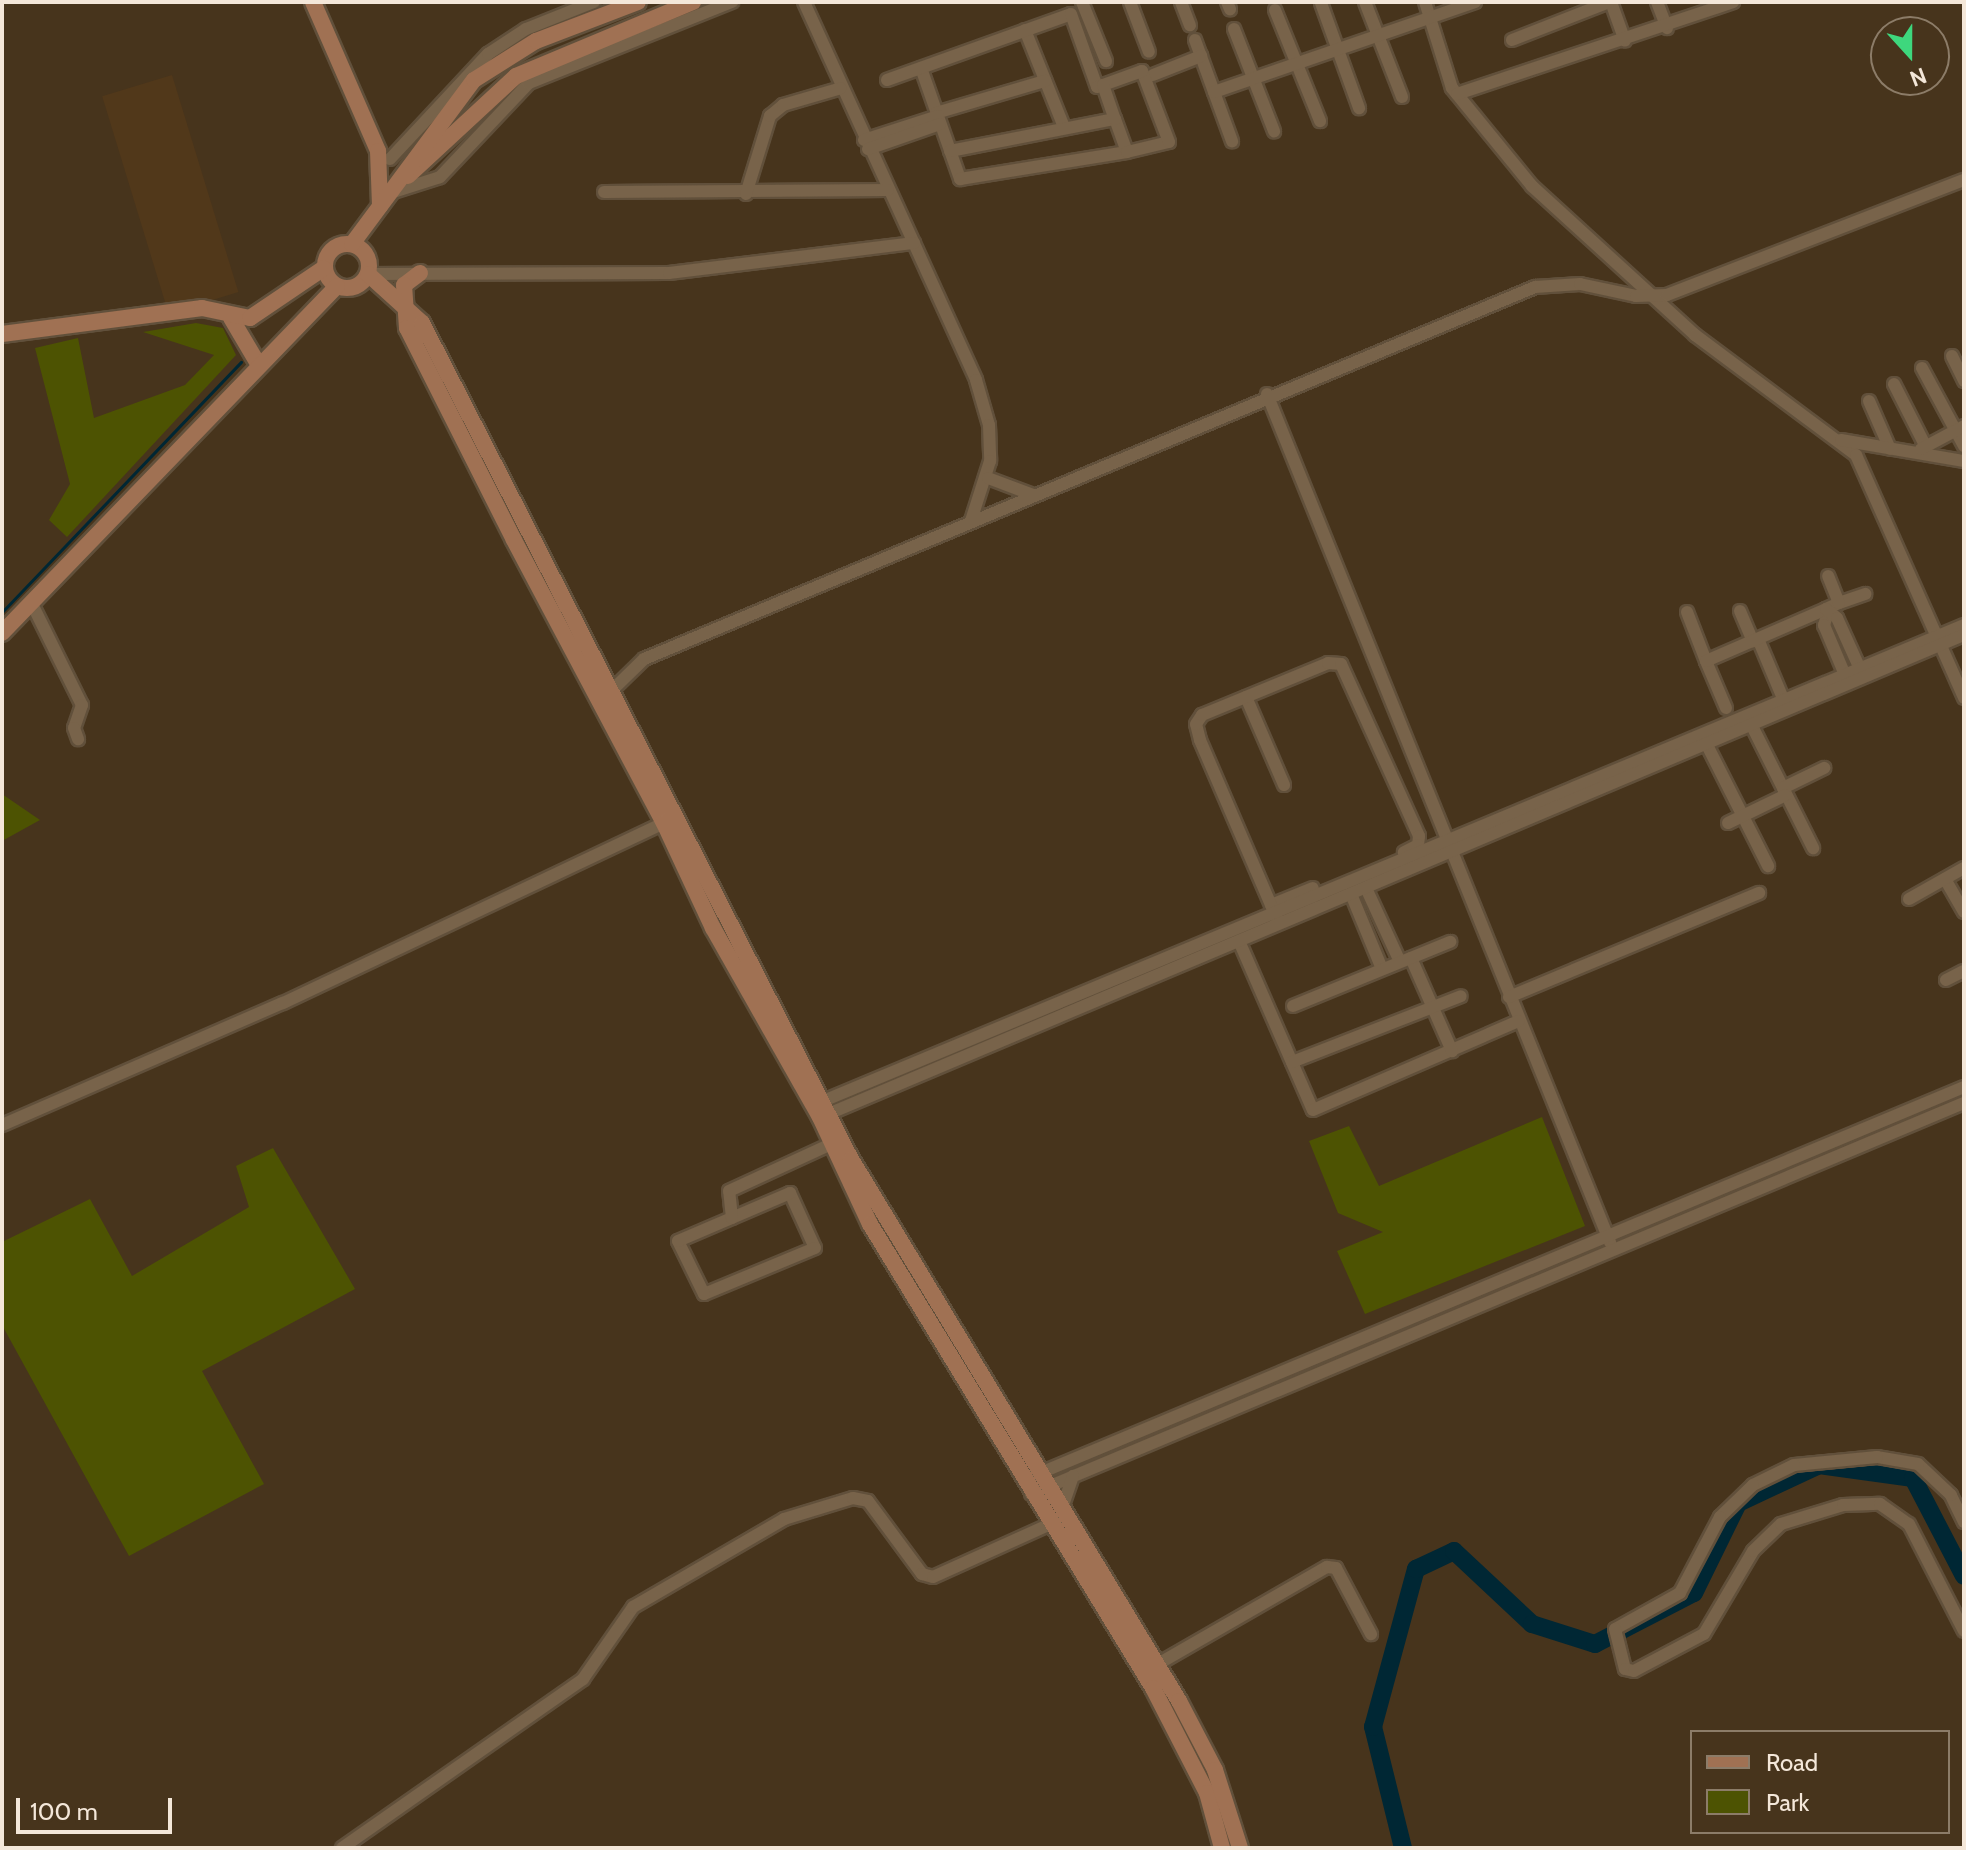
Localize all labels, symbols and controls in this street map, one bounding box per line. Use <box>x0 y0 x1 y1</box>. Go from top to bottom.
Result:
north arrow <box>1870 16 1950 96</box>
text: N <box>1906 62 1930 92</box>
legend <box>1690 1730 1950 1834</box>
text: Road <box>1766 1748 1818 1777</box>
scale bar <box>20 1782 176 1832</box>
text: Park <box>1766 1788 1809 1817</box>
text: 100 m <box>30 1797 98 1826</box>

